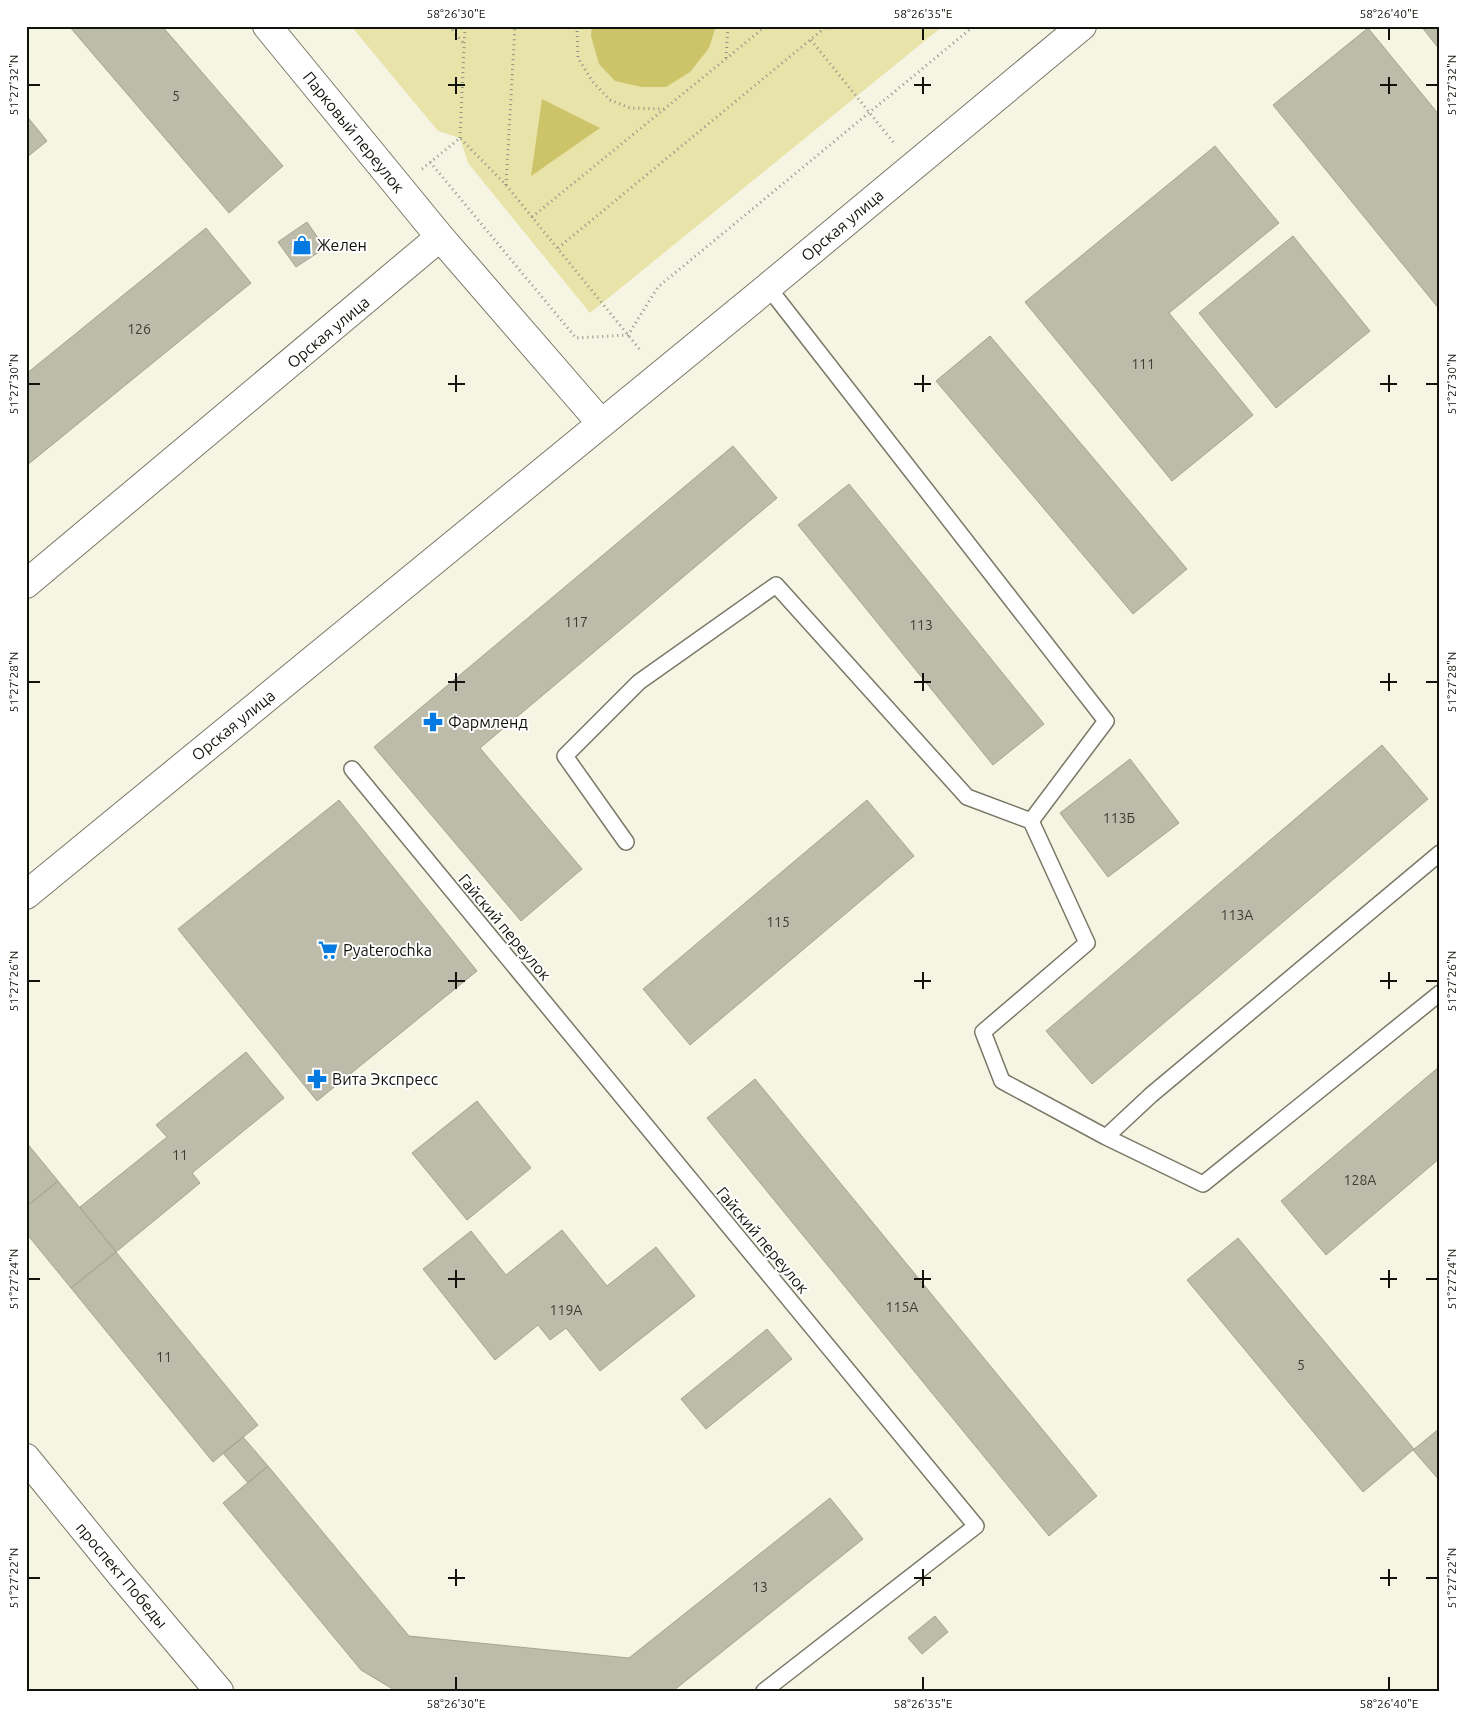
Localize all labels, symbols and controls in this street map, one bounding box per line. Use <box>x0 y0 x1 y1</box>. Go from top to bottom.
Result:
text: 58°26'30"E <box>427 7 486 20</box>
text: 58°26'35"E <box>894 7 953 20</box>
text: 58°26'40"E <box>1360 7 1419 20</box>
text: 51°27'32"N <box>7 55 20 115</box>
text: 51°27'32"N <box>1445 55 1458 115</box>
street label: Парковый переулок <box>300 68 408 196</box>
house number: 5 <box>172 88 180 104</box>
street label: Орская улица <box>797 185 887 265</box>
shop icon: Желен <box>291 234 313 256</box>
place label: Желен <box>317 236 367 254</box>
street label: Орская улица <box>283 292 373 372</box>
house number: 126 <box>127 321 151 337</box>
text: 51°27'30"N <box>7 354 20 414</box>
text: 51°27'30"N <box>1445 354 1458 414</box>
house number: 111 <box>1131 356 1155 372</box>
house number: 117 <box>564 614 588 630</box>
house number: 113 <box>909 617 933 633</box>
text: 51°27'28"N <box>7 652 20 712</box>
text: 51°27'28"N <box>1445 652 1458 712</box>
street label: Орская улица <box>188 686 278 764</box>
pharmacy icon: Фармленд <box>422 711 444 733</box>
place label: Фармленд <box>448 713 528 731</box>
house number: 113Б <box>1103 810 1135 826</box>
street label: Гайский переулок <box>455 870 555 984</box>
house number: 113А <box>1221 907 1253 923</box>
house number: 115 <box>766 914 790 930</box>
supermarket icon: Pyaterochka <box>317 939 339 961</box>
place label: Pyaterochka <box>343 941 432 959</box>
text: 51°27'26"N <box>7 951 20 1011</box>
text: 51°27'26"N <box>1445 951 1458 1011</box>
pharmacy icon: Вита Экспресс <box>306 1068 328 1090</box>
place label: Вита Экспресс <box>332 1070 439 1088</box>
house number: 11 <box>172 1147 188 1163</box>
house number: 128А <box>1344 1172 1376 1188</box>
street label: Гайский переулок <box>713 1183 813 1297</box>
text: 51°27'24"N <box>7 1249 20 1309</box>
text: 51°27'24"N <box>1445 1249 1458 1309</box>
house number: 115А <box>886 1299 918 1315</box>
house number: 119А <box>550 1302 582 1318</box>
house number: 11 <box>156 1349 172 1365</box>
house number: 5 <box>1297 1357 1305 1373</box>
street label: проспект Победы <box>73 1519 171 1631</box>
text: 51°27'22"N <box>7 1548 20 1608</box>
text: 51°27'22"N <box>1445 1548 1458 1608</box>
house number: 13 <box>752 1579 768 1595</box>
text: 58°26'30"E <box>427 1697 486 1710</box>
text: 58°26'35"E <box>894 1697 953 1710</box>
text: 58°26'40"E <box>1360 1697 1419 1710</box>

